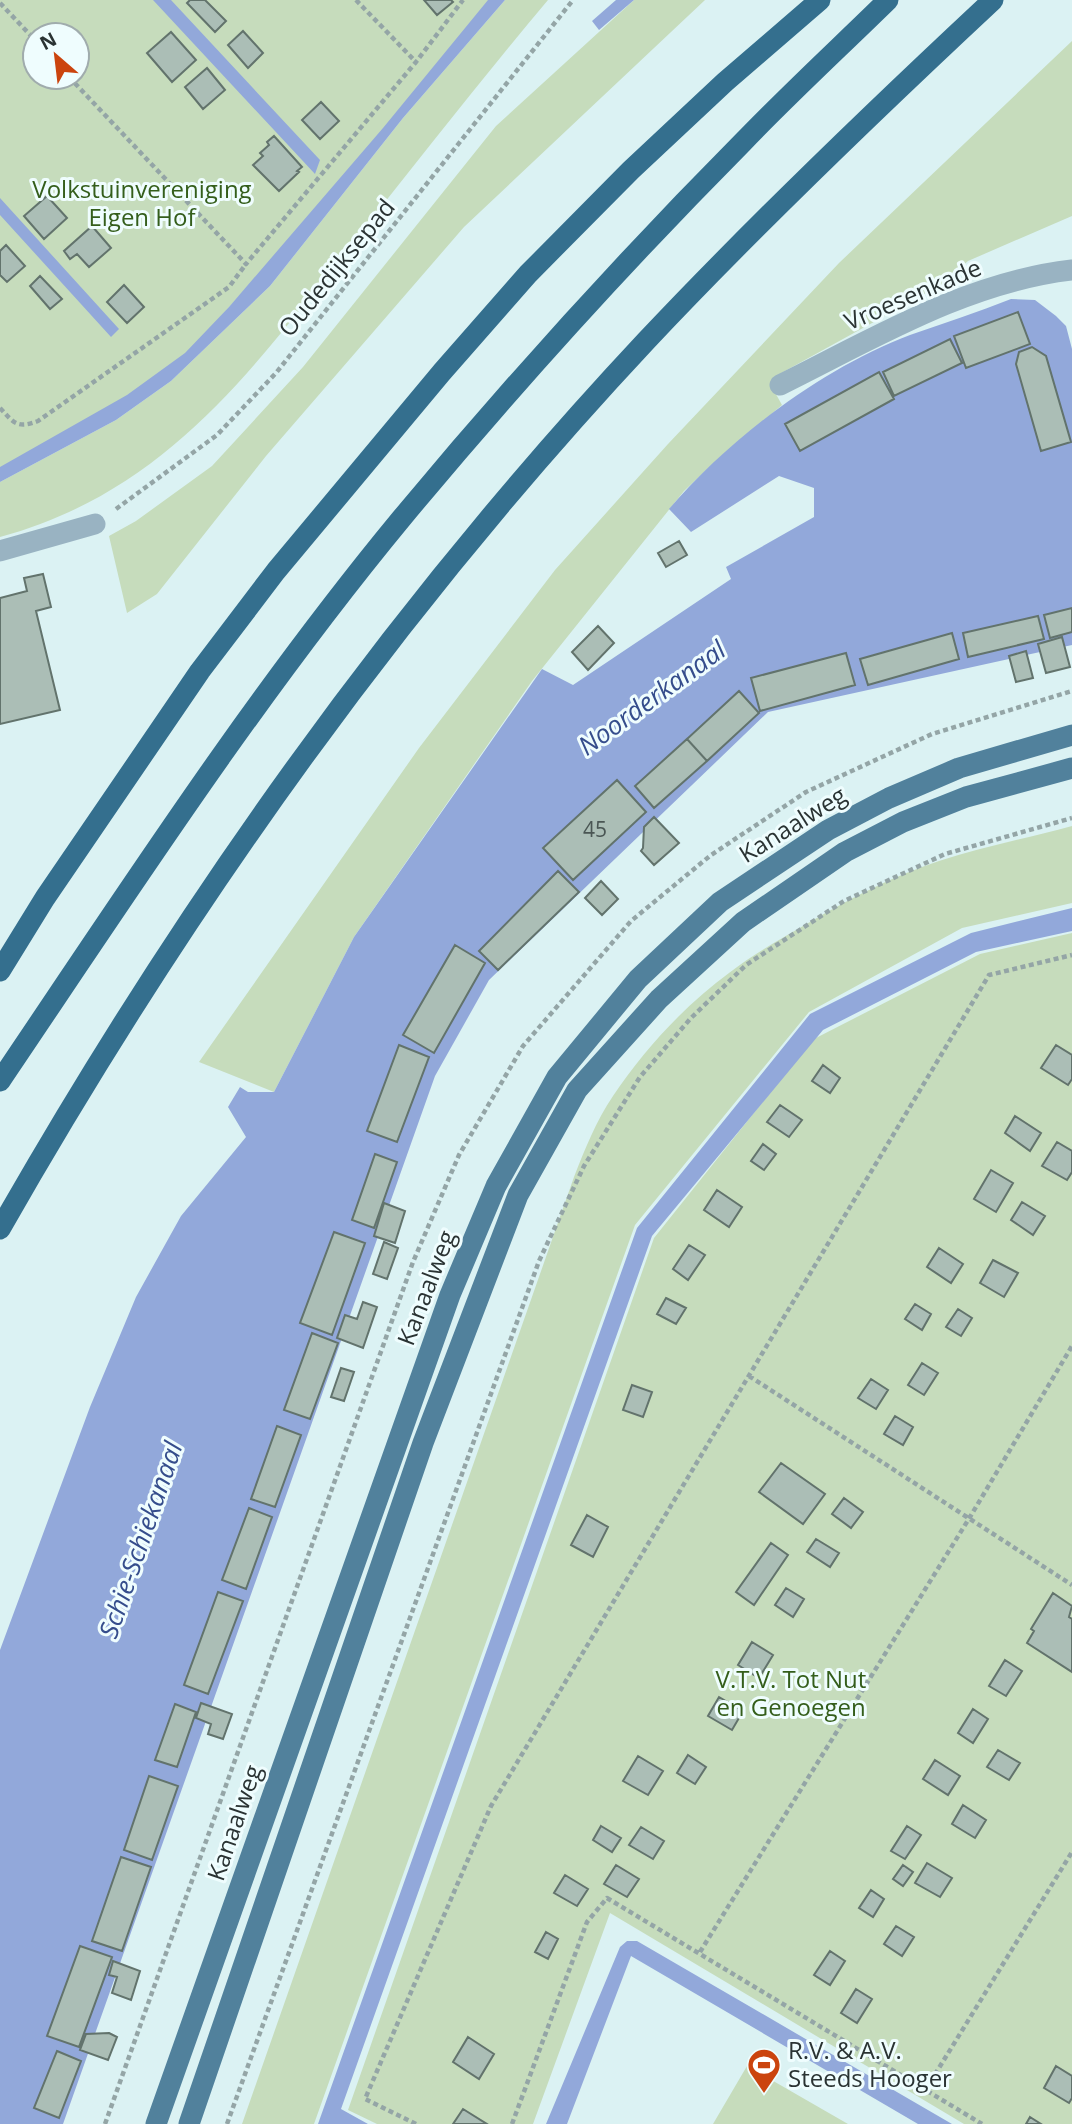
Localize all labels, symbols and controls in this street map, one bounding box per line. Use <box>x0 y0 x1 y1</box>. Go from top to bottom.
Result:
north arrow <box>21 21 91 91</box>
text: N <box>35 26 61 56</box>
park label: Volkstuinvereniging Eigen Hof <box>32 172 252 233</box>
street label: Oudedijksepad <box>270 191 402 343</box>
street label: Vroesenkade <box>839 250 986 337</box>
water label: Noorderkanaal <box>570 631 734 763</box>
street label: Kanaalweg <box>732 778 852 870</box>
house number: 45 <box>583 815 607 843</box>
street label: Kanaalweg <box>389 1225 463 1350</box>
water label: Schie-Schiekanaal <box>90 1435 191 1643</box>
park label: V.T.V. Tot Nut en Genoegen <box>716 1662 866 1723</box>
street label: Kanaalweg <box>198 1760 269 1885</box>
place label: R.V. & A.V. Steeds Hooger <box>788 2033 952 2094</box>
sports icon: R.V. & A.V. Steeds Hooger <box>745 2046 783 2095</box>

